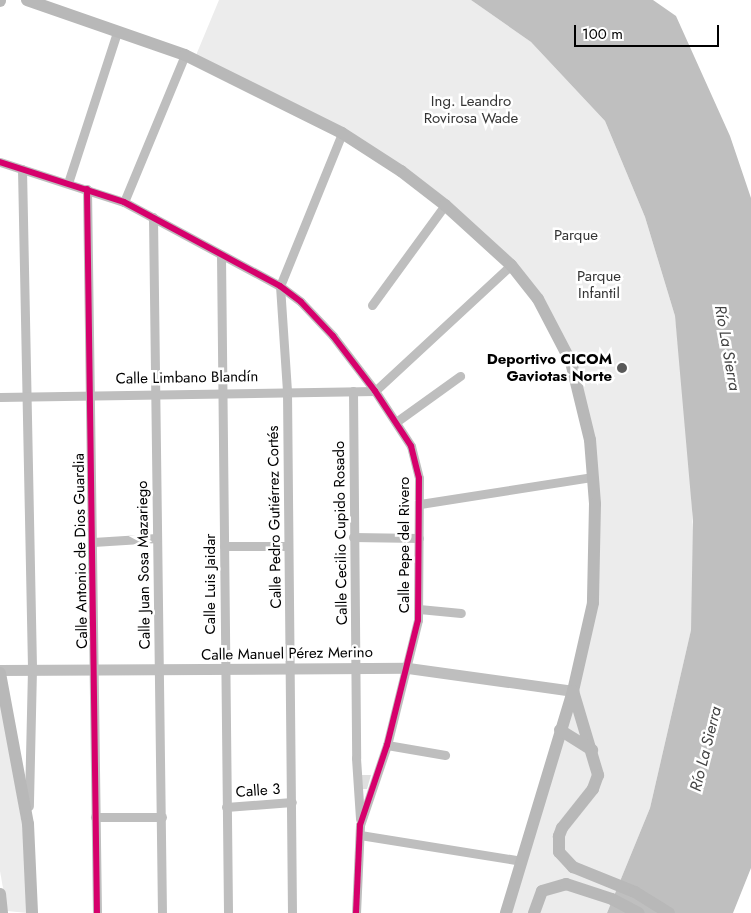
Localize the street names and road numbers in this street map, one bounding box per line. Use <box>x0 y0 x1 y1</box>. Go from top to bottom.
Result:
street label: Calle Limbano Blandín <box>116 368 258 388</box>
street label: Calle Pedro Gutiérrez Cortés <box>264 425 286 609</box>
street label: Calle Cecilio Cupido Rosado <box>330 441 352 625</box>
street label: Calle Antonio de Dios Guardia <box>70 453 92 649</box>
street label: Calle Pepe del Rivero <box>396 477 414 613</box>
street label: Calle Juan Sosa Mazariego <box>134 480 154 650</box>
street label: Calle Luis Jaidar <box>202 533 220 635</box>
street label: Calle Manuel Pérez Merino <box>201 644 373 664</box>
street label: Calle 3 <box>235 780 281 802</box>

